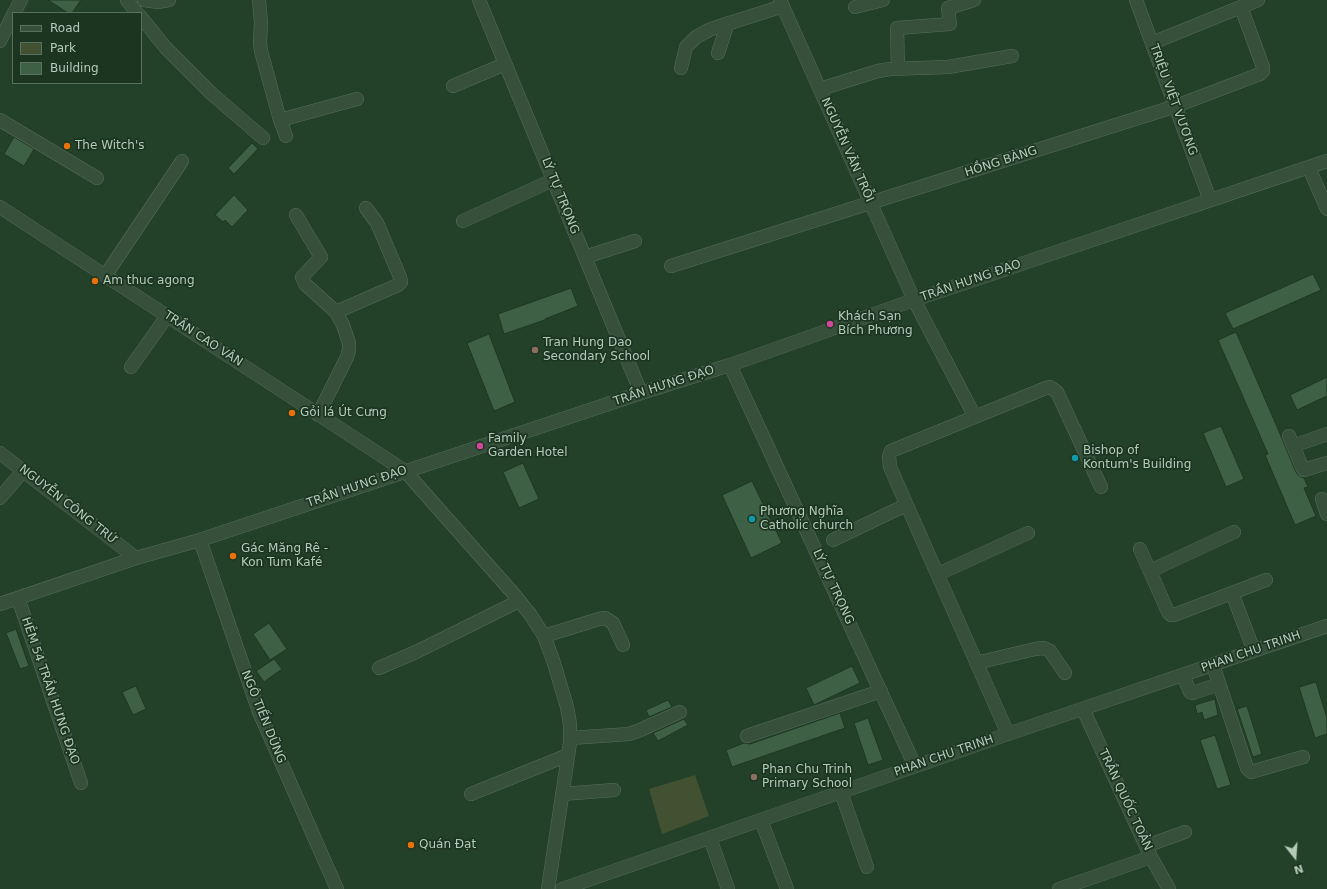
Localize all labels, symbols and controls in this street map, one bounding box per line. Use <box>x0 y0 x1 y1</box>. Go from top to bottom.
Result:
legend <box>12 12 142 84</box>
text: Road <box>50 21 80 35</box>
text: Park <box>50 41 76 55</box>
street label: TRIỆU VIỆT VƯƠNG <box>1146 42 1200 158</box>
text: Building <box>50 61 99 75</box>
street label: NGUYỄN VĂN TRỖI <box>818 96 876 204</box>
place label: The Witch's <box>75 139 145 153</box>
marker: The Witch's <box>62 141 72 151</box>
street label: HỒNG BÀNG <box>963 144 1039 180</box>
street label: LÝ TỰ TRỌNG <box>538 156 582 236</box>
street label: TRẦN HƯNG ĐẠO <box>919 257 1023 305</box>
place label: Am thuc agong <box>103 274 195 288</box>
marker: Am thuc agong <box>90 276 100 286</box>
street label: TRẦN CAO VÂN <box>161 308 245 370</box>
place label: Khách Sạn Bích Phương <box>838 310 913 338</box>
marker: Khách Sạn Bích Phương <box>825 319 835 329</box>
place label: Tran Hung Dao Secondary School <box>543 336 650 364</box>
marker: Tran Hung Dao Secondary School <box>530 345 540 355</box>
street label: TRẦN HƯNG ĐẠO <box>612 363 716 409</box>
place label: Gỏi lá Út Cưng <box>300 406 387 420</box>
marker: Gỏi lá Út Cưng <box>287 408 297 418</box>
place label: Family Garden Hotel <box>488 432 568 460</box>
marker: Family Garden Hotel <box>475 441 485 451</box>
place label: Bishop of Kontum's Building <box>1083 444 1191 472</box>
marker: Bishop of Kontum's Building <box>1070 453 1080 463</box>
street label: NGUYỄN CÔNG TRỨ <box>16 462 120 548</box>
street label: TRẦN HƯNG ĐẠO <box>305 463 409 511</box>
place label: Phương Nghĩa Catholic church <box>760 505 853 533</box>
marker: Phương Nghĩa Catholic church <box>747 514 757 524</box>
place label: Gác Măng Rê - Kon Tum Kafé <box>241 542 328 570</box>
street label: LÝ TỰ TRỌNG <box>809 547 857 627</box>
marker: Gác Măng Rê - Kon Tum Kafé <box>228 551 238 561</box>
street label: HẺM 54 TRẦN HƯNG ĐẠO <box>18 615 82 767</box>
street label: PHAN CHU TRINH <box>1199 628 1303 676</box>
street label: NGÔ TIẾN DŨNG <box>238 668 288 766</box>
street label: PHAN CHU TRINH <box>892 732 996 780</box>
street label: TRẦN QUỐC TOẢN <box>1095 747 1155 853</box>
place label: Phan Chu Trinh Primary School <box>762 763 852 791</box>
marker: Phan Chu Trinh Primary School <box>749 772 759 782</box>
north arrow <box>1275 837 1315 877</box>
place label: Quán Đạt <box>419 838 476 852</box>
marker: Quán Đạt <box>406 840 416 850</box>
text: N <box>1292 861 1305 877</box>

